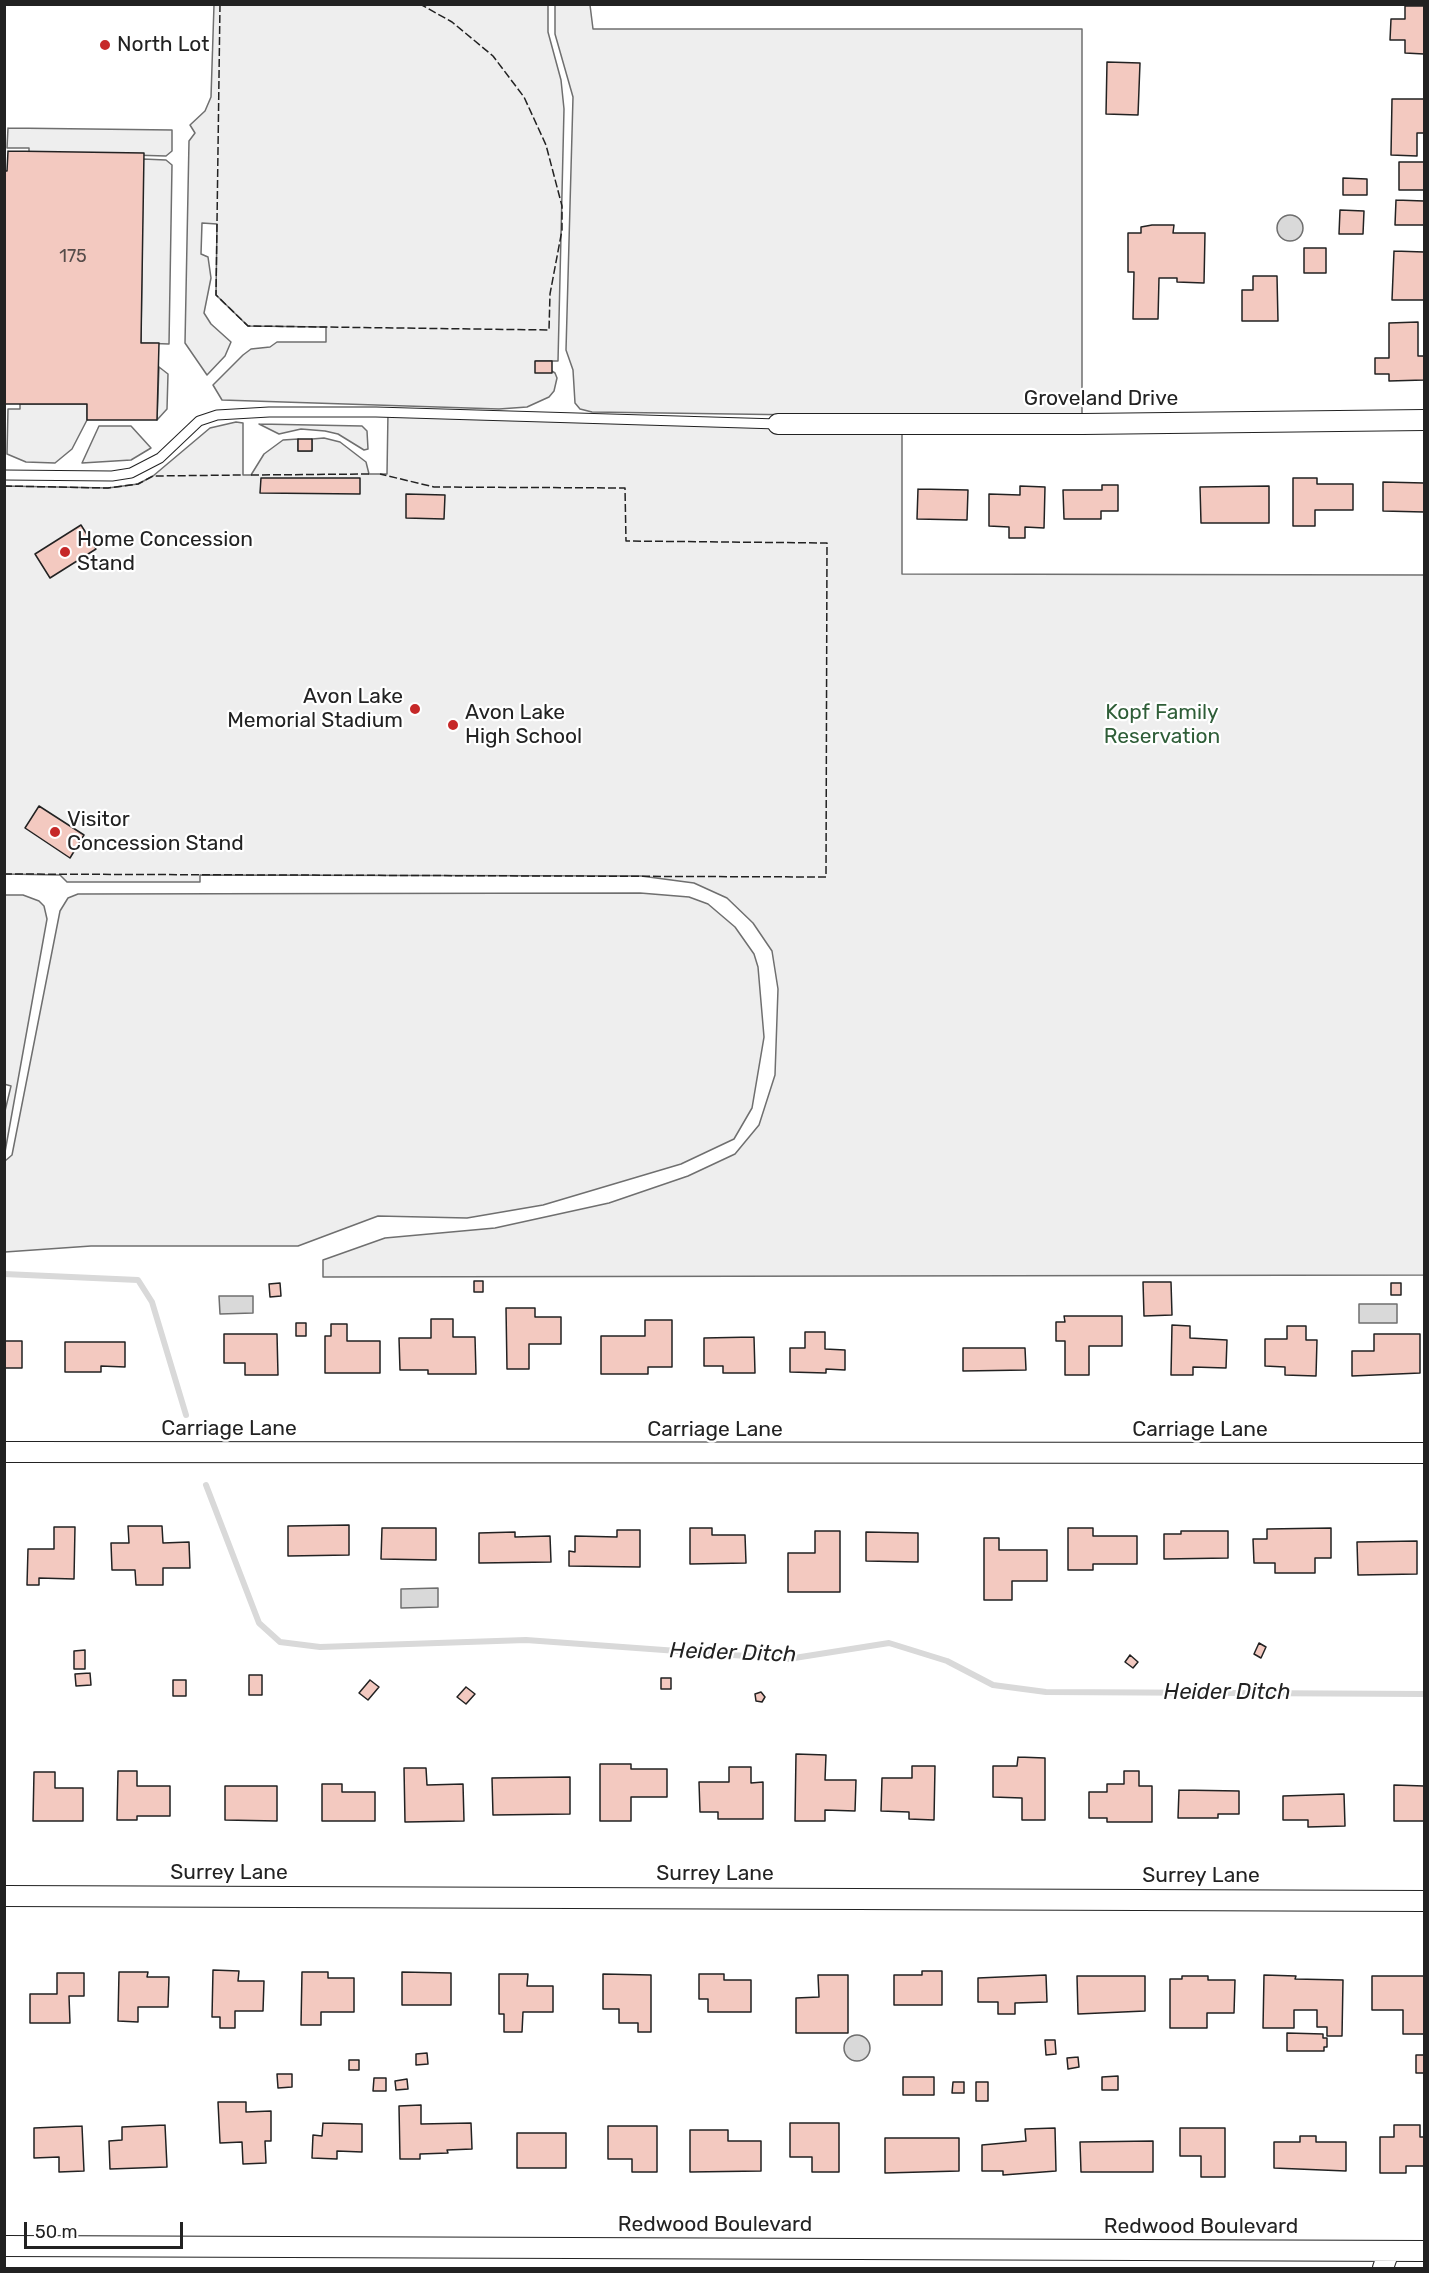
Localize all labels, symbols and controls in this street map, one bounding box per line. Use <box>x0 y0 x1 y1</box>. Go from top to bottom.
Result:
place label: North Lot <box>117 32 210 58</box>
marker: North Lot <box>98 38 112 52</box>
house number: 175 <box>59 246 87 268</box>
street label: Groveland Drive <box>1024 386 1178 412</box>
place label: Home Concession Stand <box>77 527 253 577</box>
marker: Home Concession Stand <box>58 545 72 559</box>
place label: Avon Lake Memorial Stadium <box>227 684 403 734</box>
place label: Avon Lake High School <box>465 700 582 750</box>
park label: Kopf Family Reservation <box>1104 700 1220 750</box>
marker: Avon Lake Memorial Stadium <box>408 702 422 716</box>
marker: Avon Lake High School <box>446 718 460 732</box>
place label: Visitor Concession Stand <box>67 807 244 857</box>
marker: Visitor Concession Stand <box>48 825 62 839</box>
street label: Carriage Lane <box>161 1416 297 1442</box>
street label: Carriage Lane <box>647 1417 783 1443</box>
street label: Carriage Lane <box>1132 1417 1268 1443</box>
water label: Heider Ditch <box>669 1638 797 1668</box>
water label: Heider Ditch <box>1163 1680 1291 1706</box>
street label: Surrey Lane <box>170 1860 288 1886</box>
street label: Surrey Lane <box>656 1861 774 1887</box>
street label: Surrey Lane <box>1142 1863 1260 1889</box>
scale bar <box>27 2210 186 2248</box>
street label: Redwood Boulevard <box>618 2212 812 2238</box>
street label: Redwood Boulevard <box>1104 2214 1298 2240</box>
text: 50 m <box>35 2221 78 2243</box>

